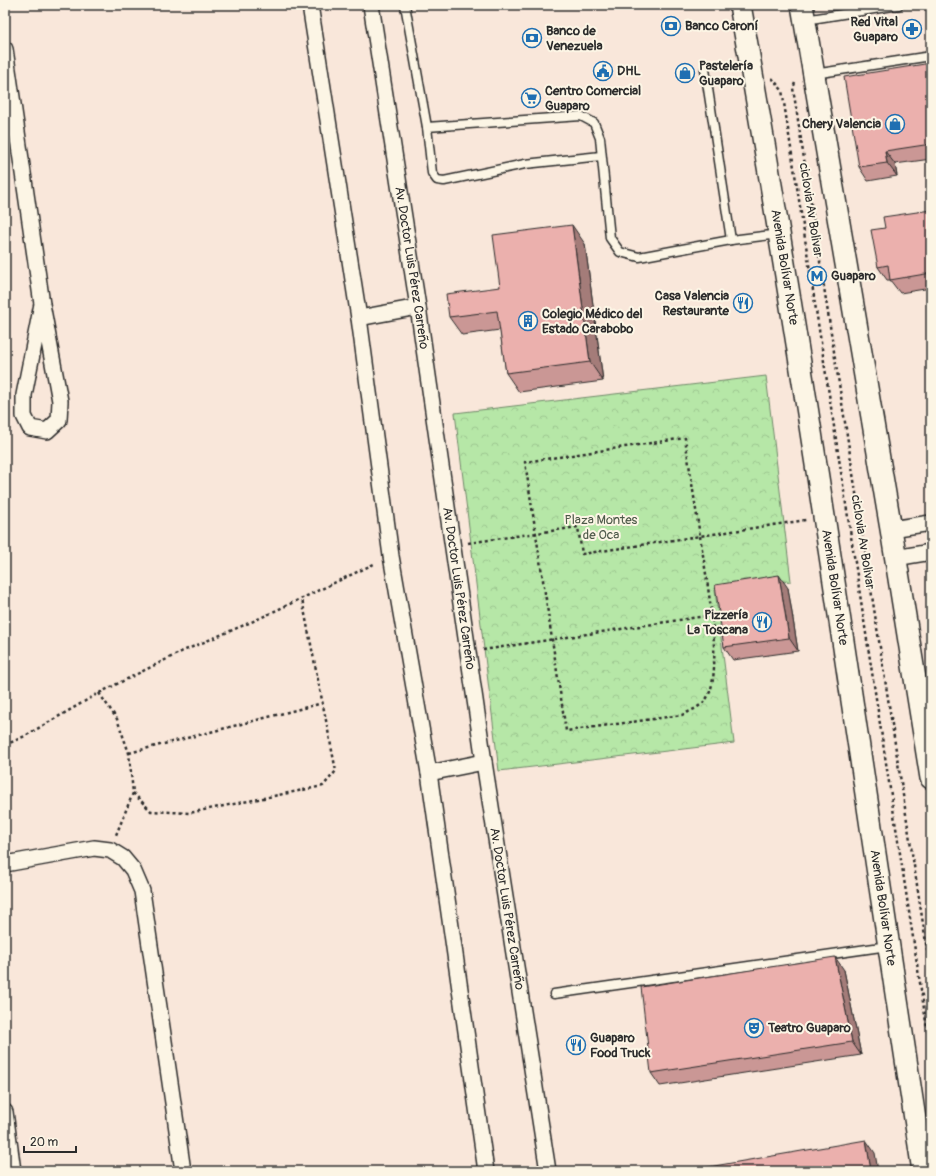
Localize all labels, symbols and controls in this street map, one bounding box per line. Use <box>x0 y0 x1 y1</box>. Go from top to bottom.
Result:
place label: Red Vital Guaparo <box>850 14 898 45</box>
bank icon: Banco Caroní <box>660 15 682 37</box>
place label: Banco Caroní <box>685 18 758 34</box>
pharmacy icon: Red Vital Guaparo <box>901 18 923 40</box>
place label: Banco de Venezuela <box>546 23 603 54</box>
bank icon: Banco de Venezuela <box>521 27 543 49</box>
place label: Pastelería Guaparo <box>699 58 753 89</box>
public building icon: DHL <box>592 60 614 82</box>
shop icon: Pastelería Guaparo <box>674 62 696 84</box>
place label: DHL <box>617 63 641 79</box>
place label: Centro Comercial Guaparo <box>545 83 641 114</box>
supermarket icon: Centro Comercial Guaparo <box>520 87 542 109</box>
shop icon: Chery Valencia <box>884 113 906 135</box>
place label: Chery Valencia <box>802 116 881 132</box>
street label: ciclovia Av Bolivar <box>796 162 826 259</box>
street label: Av. Doctor Luis Pérez Carreño <box>391 186 432 350</box>
street label: Avenida Bolívar Norte <box>767 208 802 327</box>
metro station icon: Guaparo <box>806 265 828 287</box>
place label: Guaparo <box>831 268 876 284</box>
place label: Casa Valencia Restaurante <box>655 288 730 319</box>
restaurant icon: Casa Valencia Restaurante <box>732 292 754 314</box>
place label: Colegio Médico del Estado Carabobo <box>542 306 643 337</box>
building icon: Colegio Médico del Estado Carabobo <box>517 310 539 332</box>
street label: ciclovia Av Bolivar <box>848 494 878 591</box>
street label: Av. Doctor Luis Pérez Carreño <box>439 506 479 671</box>
park label: Plaza Montes de Oca <box>565 512 638 543</box>
street label: Avenida Bolívar Norte <box>818 528 852 647</box>
place label: Pizzería La Toscana <box>687 607 748 638</box>
restaurant icon: Pizzería La Toscana <box>751 611 773 633</box>
street label: Av. Doctor Luis Pérez Carreño <box>486 827 528 991</box>
street label: Avenida Bolívar Norte <box>866 849 900 967</box>
theatre icon: Teatro Guaparo <box>743 1017 765 1039</box>
place label: Teatro Guaparo <box>767 1020 851 1036</box>
place label: Guaparo Food Truck <box>590 1030 651 1061</box>
restaurant icon: Guaparo Food Truck <box>565 1034 587 1056</box>
scale bar <box>24 1128 76 1154</box>
text: 20 m <box>30 1135 59 1150</box>

